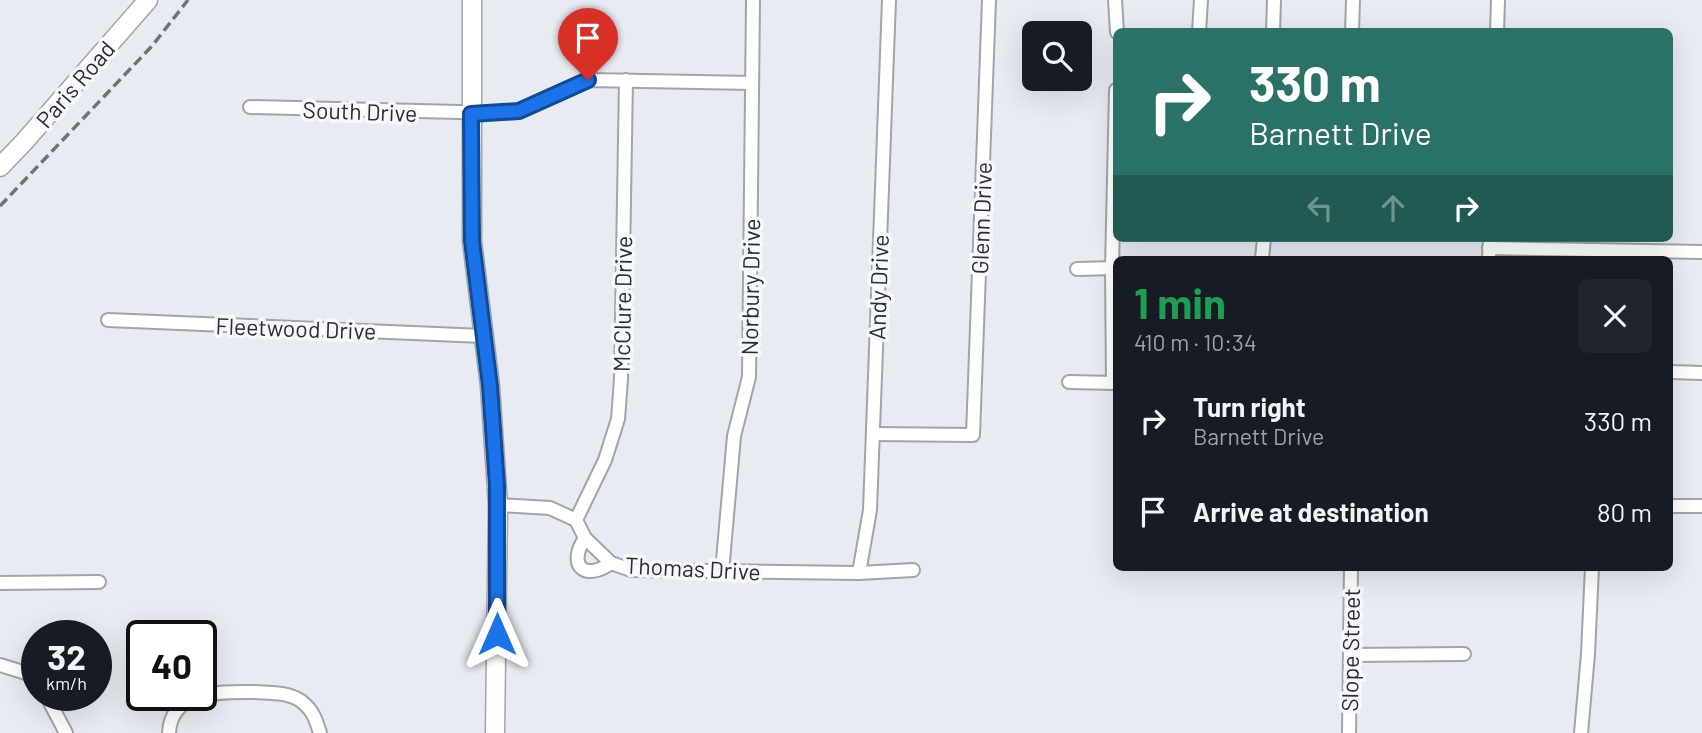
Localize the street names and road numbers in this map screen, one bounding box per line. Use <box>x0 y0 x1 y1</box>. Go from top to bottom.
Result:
street label: Paris Road <box>30 35 120 133</box>
street label: South Drive <box>302 95 418 127</box>
street label: Glenn Drive <box>965 161 997 275</box>
street label: Norbury Drive <box>735 218 765 356</box>
street label: Andy Drive <box>862 234 894 340</box>
street label: McClure Drive <box>607 236 637 372</box>
street label: Fleetwood Drive <box>215 311 377 345</box>
street label: Thomas Drive <box>625 550 761 586</box>
street label: Slope Street <box>1335 588 1365 712</box>

